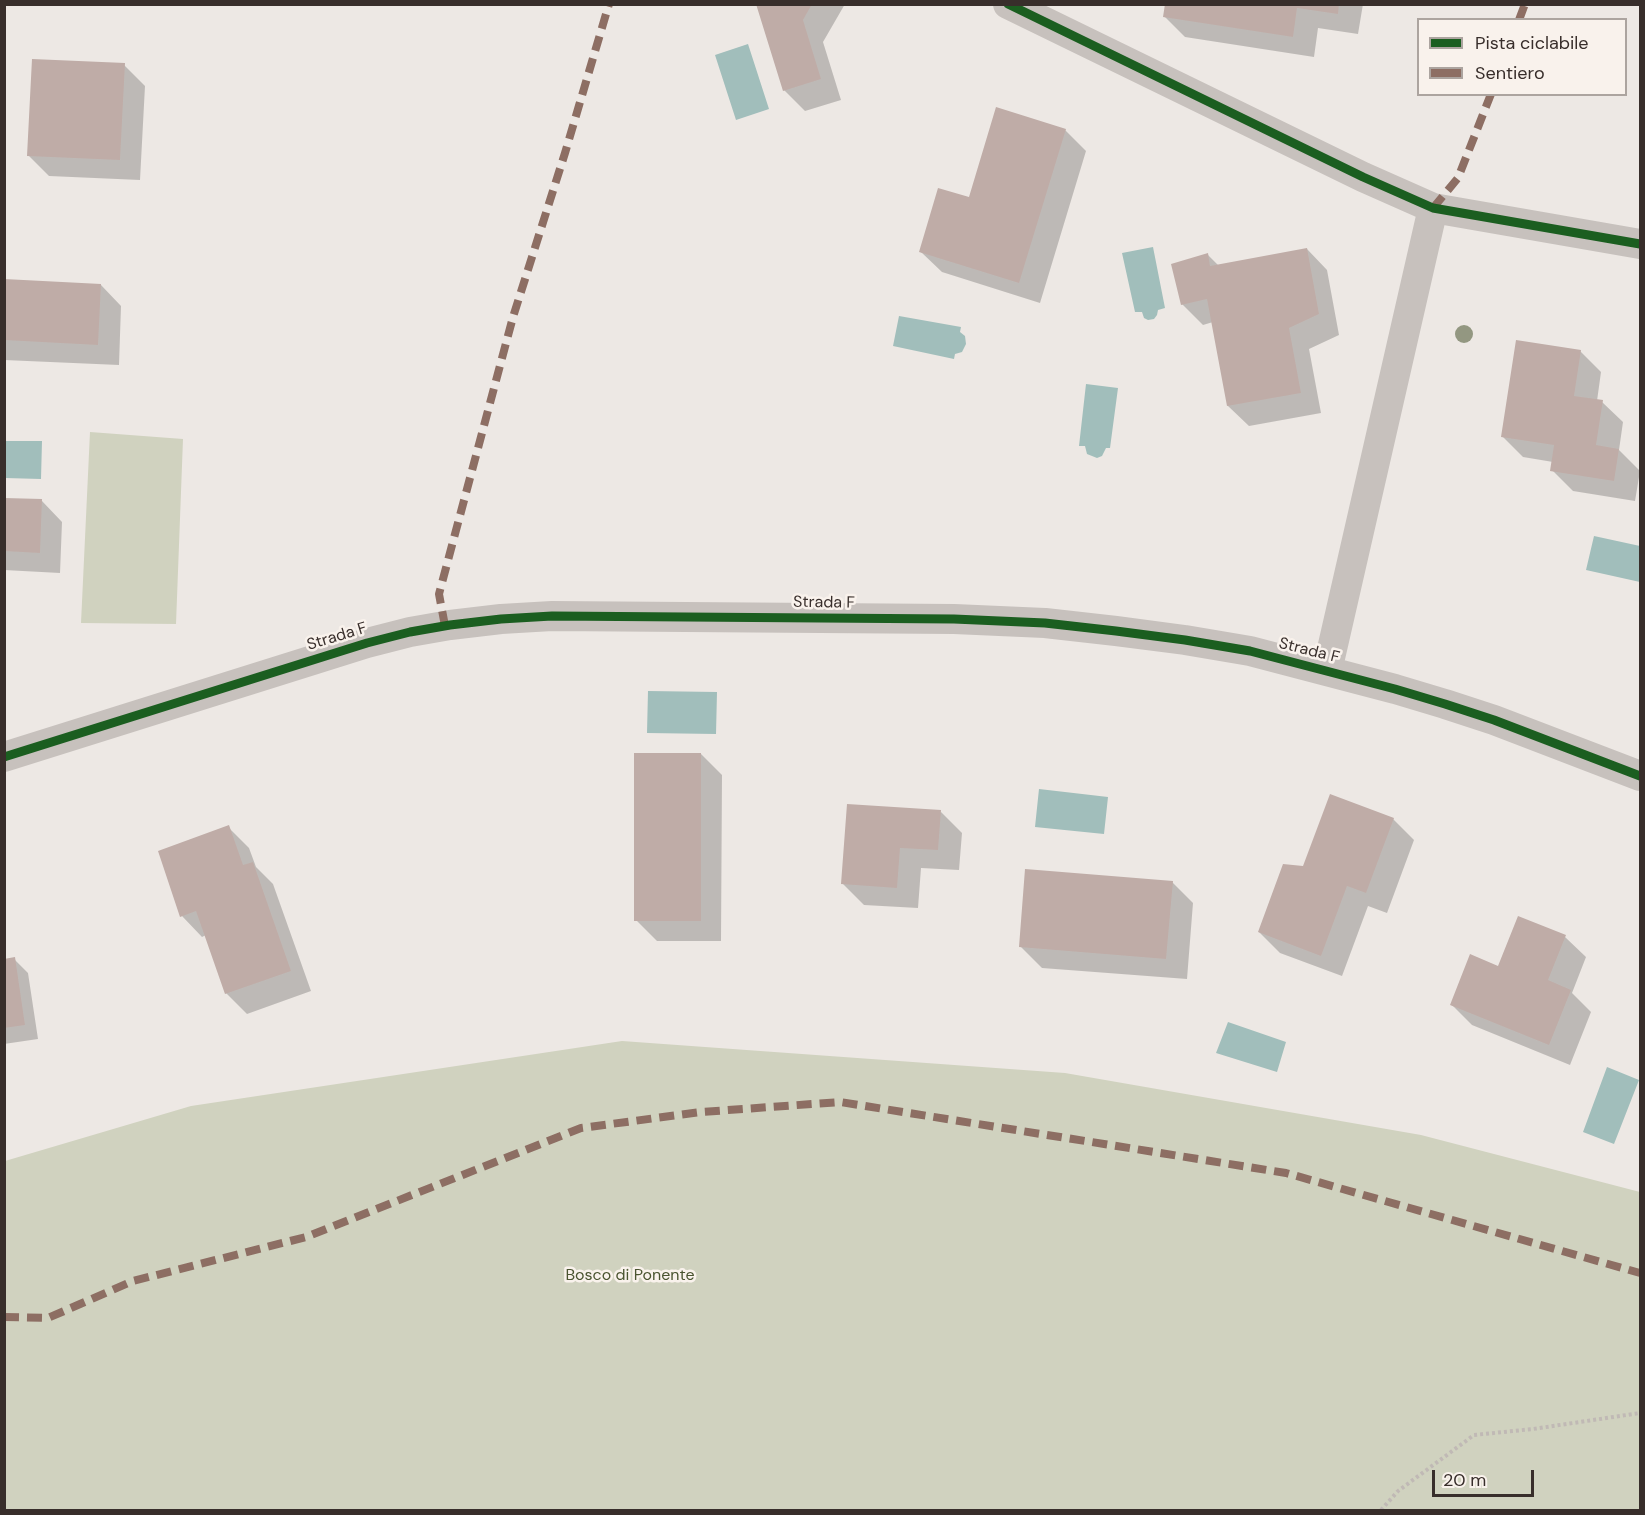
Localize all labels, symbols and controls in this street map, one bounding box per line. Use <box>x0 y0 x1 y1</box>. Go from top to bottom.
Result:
legend <box>1417 18 1627 96</box>
text: Pista ciclabile <box>1475 31 1589 55</box>
text: Sentiero <box>1475 61 1545 85</box>
street label: Strada F <box>793 593 855 613</box>
street label: Strada F <box>305 619 369 655</box>
street label: Strada F <box>1277 634 1341 668</box>
park label: Bosco di Ponente <box>565 1266 695 1286</box>
scale bar <box>1435 1458 1537 1496</box>
text: 20 m <box>1443 1468 1486 1492</box>

